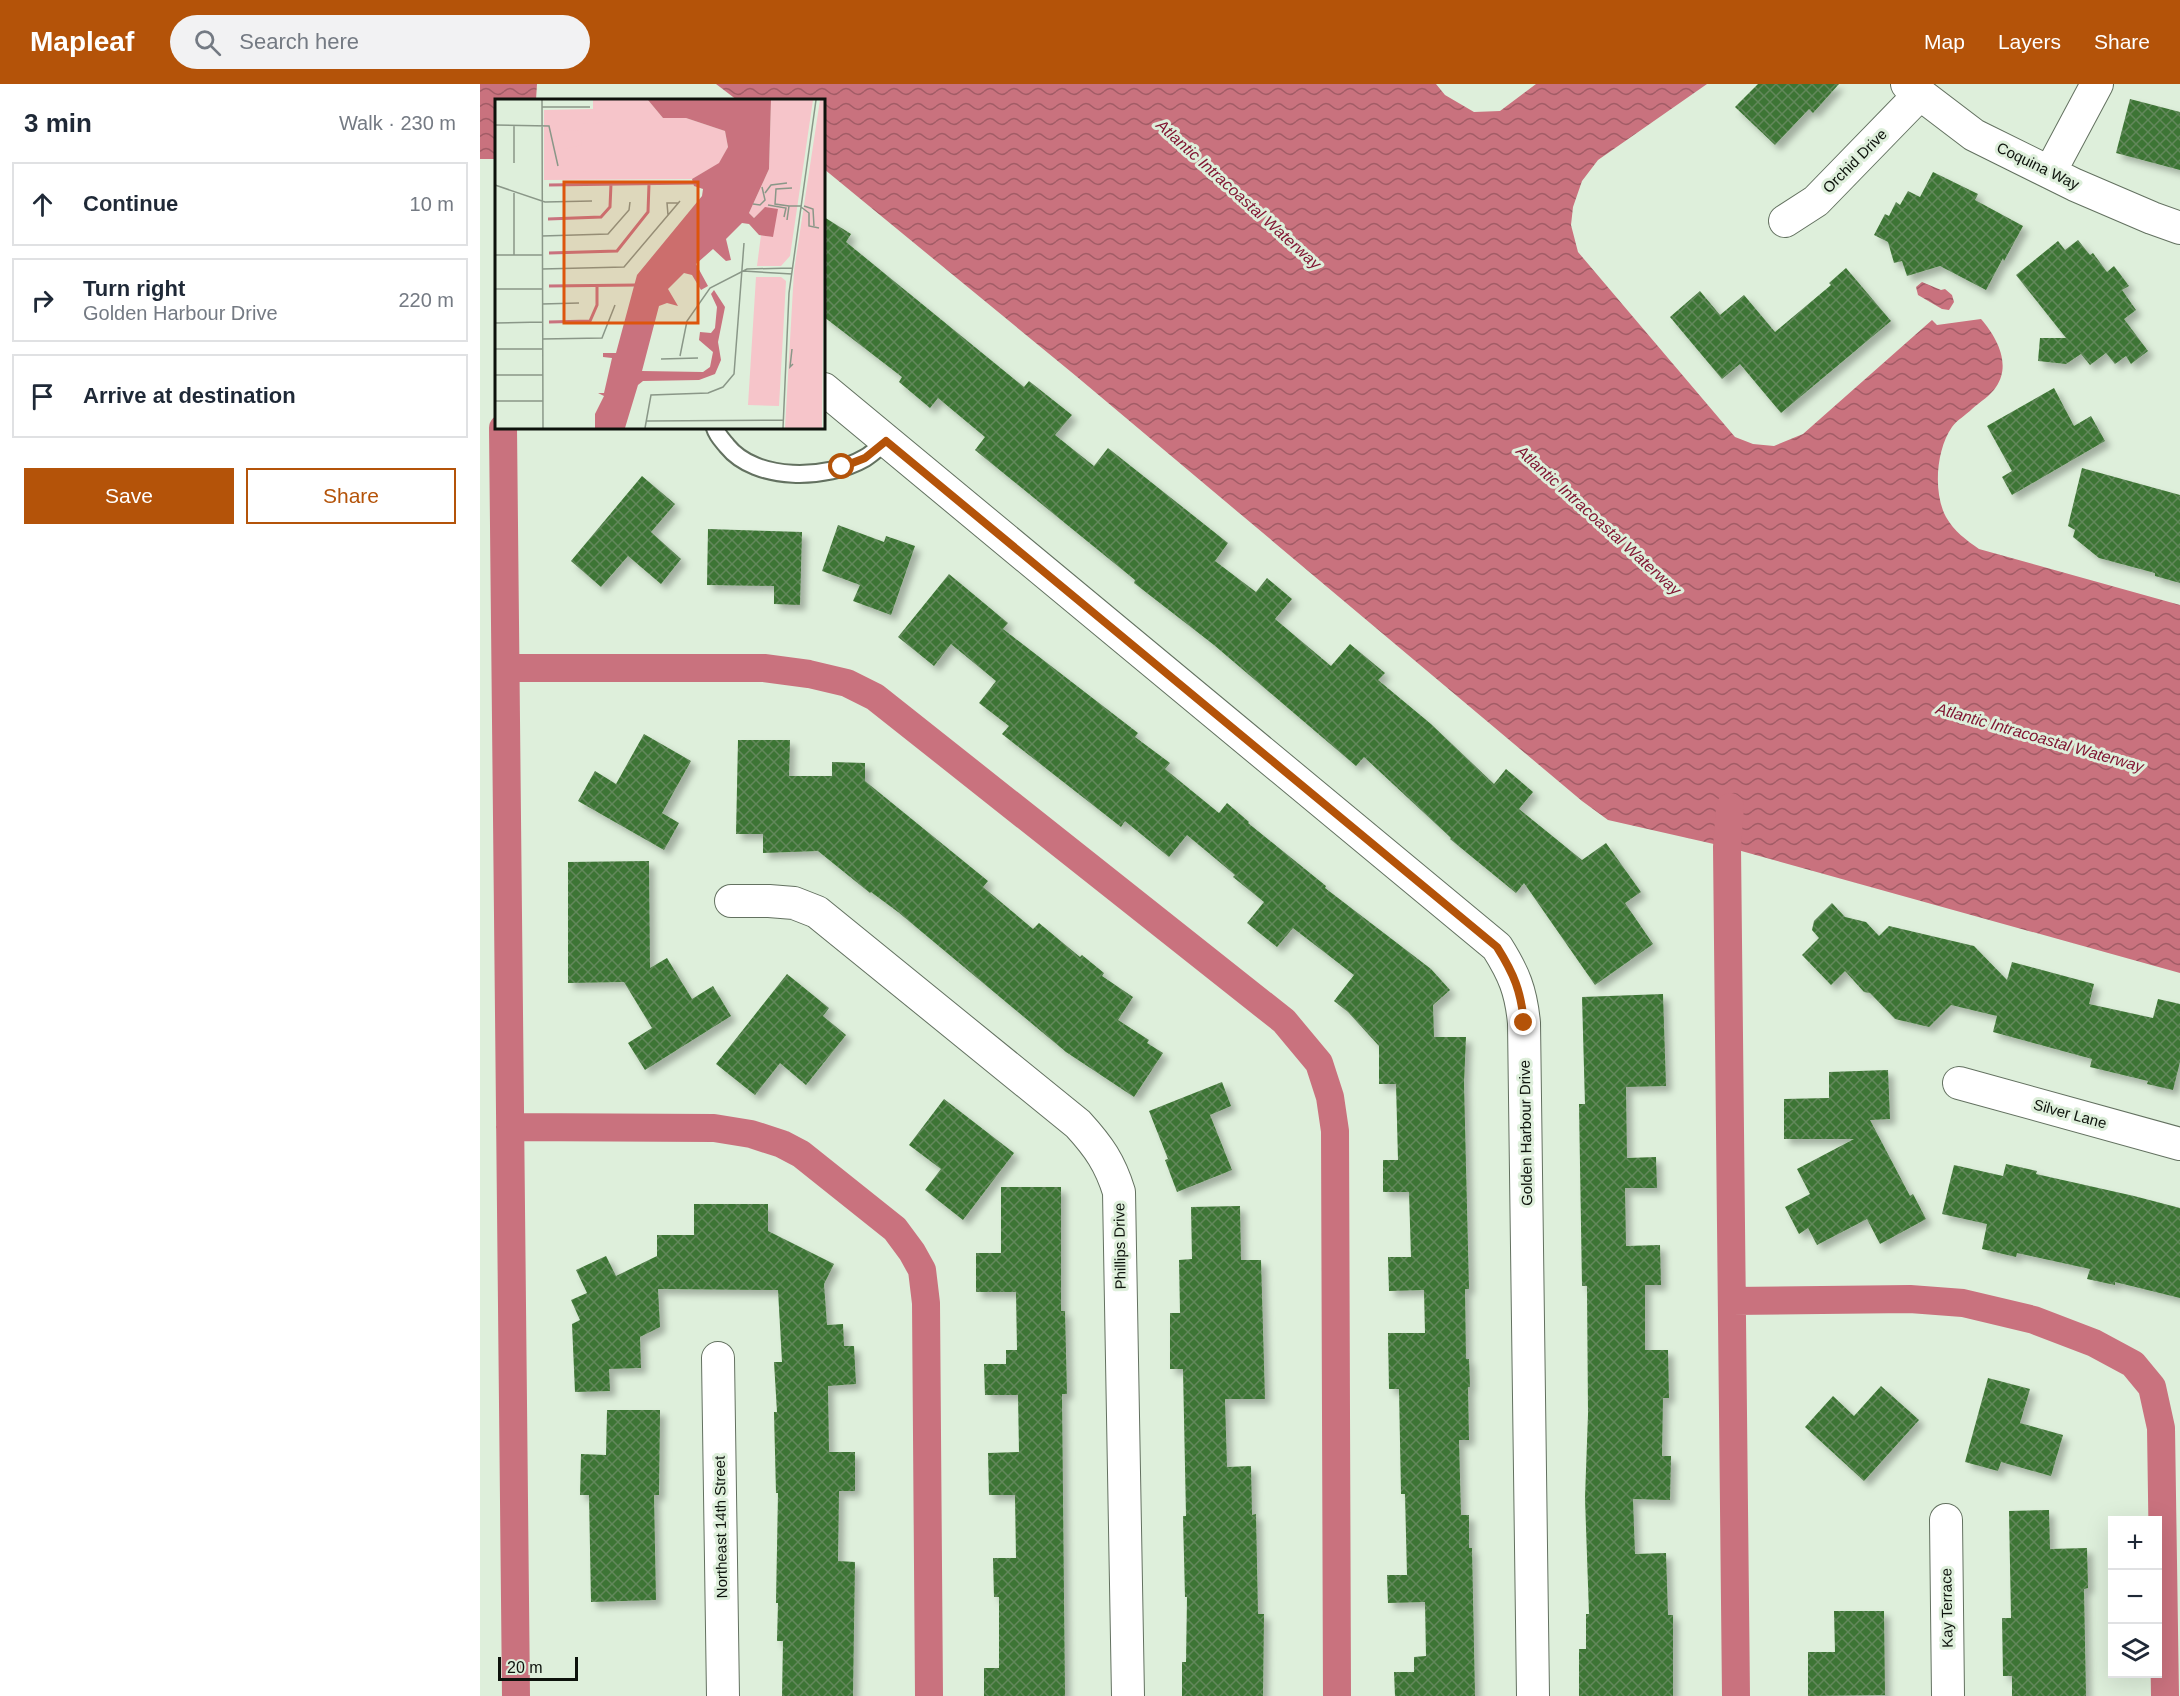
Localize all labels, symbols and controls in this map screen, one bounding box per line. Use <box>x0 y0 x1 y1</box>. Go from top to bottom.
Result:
search box <box>170 15 590 69</box>
text: Mapleaf <box>30 26 134 57</box>
icon: search <box>191 26 224 59</box>
text: Search here <box>239 29 359 54</box>
text: Map <box>1924 30 1965 53</box>
text: Layers <box>1998 30 2061 53</box>
text: Share <box>2094 30 2150 53</box>
inset map <box>495 99 825 429</box>
text: 3 min <box>24 108 92 138</box>
text: Walk · 230 m <box>339 112 456 134</box>
water label: Atlantic Intracoastal Waterway <box>1152 115 1325 273</box>
street label: Orchid Drive <box>1819 125 1890 196</box>
street label: Coquina Way <box>1994 138 2083 193</box>
icon: ahead <box>26 188 59 221</box>
text: Continue <box>83 191 178 216</box>
text: 10 m <box>410 193 454 215</box>
text: Turn right <box>83 276 185 301</box>
icon: right <box>26 284 59 317</box>
text: 220 m <box>398 289 454 311</box>
text: Golden Harbour Drive <box>83 302 278 324</box>
icon: arrive <box>26 380 59 413</box>
text: Arrive at destination <box>83 383 296 408</box>
water label: Atlantic Intracoastal Waterway <box>1512 441 1685 599</box>
route start <box>828 453 854 479</box>
button: Save <box>24 468 234 524</box>
button: Share <box>246 468 456 524</box>
water label: Atlantic Intracoastal Waterway <box>1933 699 2146 776</box>
route end <box>1510 1009 1536 1035</box>
street label: Golden Harbour Drive <box>1516 1060 1535 1206</box>
street label: Silver Lane <box>2032 1096 2109 1131</box>
street label: Phillips Drive <box>1110 1203 1129 1290</box>
street label: Northeast 14th Street <box>711 1455 730 1598</box>
map controls <box>2108 1516 2162 1678</box>
button: + <box>2108 1516 2162 1570</box>
street label: Kay Terrace <box>1937 1568 1956 1648</box>
button: − <box>2108 1570 2162 1624</box>
button: layers <box>2108 1624 2162 1678</box>
scale bar <box>498 1654 578 1682</box>
text: 20 m <box>507 1659 543 1676</box>

